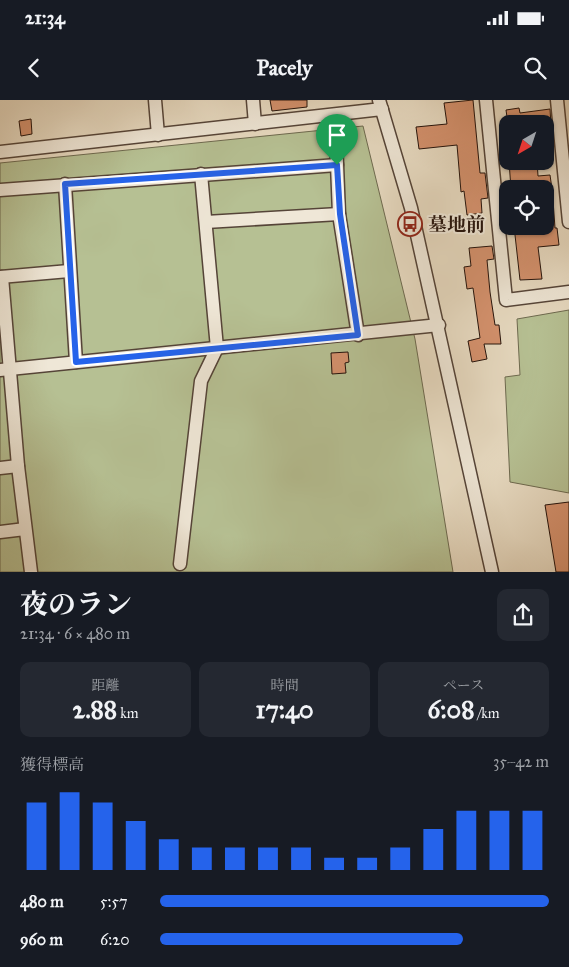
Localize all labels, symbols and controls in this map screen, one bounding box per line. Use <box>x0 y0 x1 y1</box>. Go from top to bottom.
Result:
text: 21:34 <box>25 6 65 29</box>
icon: back <box>20 54 48 82</box>
text: Pacely <box>257 54 312 81</box>
icon: search <box>521 54 549 82</box>
pin <box>316 114 358 165</box>
north arrow <box>499 115 554 170</box>
map controls <box>499 115 554 235</box>
icon: arrive <box>323 121 351 149</box>
button: locate <box>499 180 554 235</box>
bus stop icon: 墓地前 <box>397 211 423 237</box>
place label: 墓地前 <box>428 213 485 236</box>
text: 夜のラン <box>20 587 132 622</box>
button: share <box>497 589 549 641</box>
text: 21:34 · 6 × 480 m <box>20 624 130 643</box>
text: 距離 <box>92 677 120 694</box>
text: 時間 <box>271 677 299 694</box>
text: ペース <box>443 677 484 694</box>
text: 2.88 <box>73 694 117 725</box>
text: 17:40 <box>256 694 314 725</box>
text: 6:08 <box>427 694 474 725</box>
text: km <box>117 705 138 722</box>
text: /km <box>474 705 500 722</box>
text: 35–42 m <box>493 752 549 771</box>
text: 獲得標高 <box>20 755 84 774</box>
text: 480 m <box>20 892 64 911</box>
text: 5:57 <box>100 892 127 911</box>
text: 960 m <box>20 930 63 949</box>
text: 6:20 <box>100 930 129 949</box>

